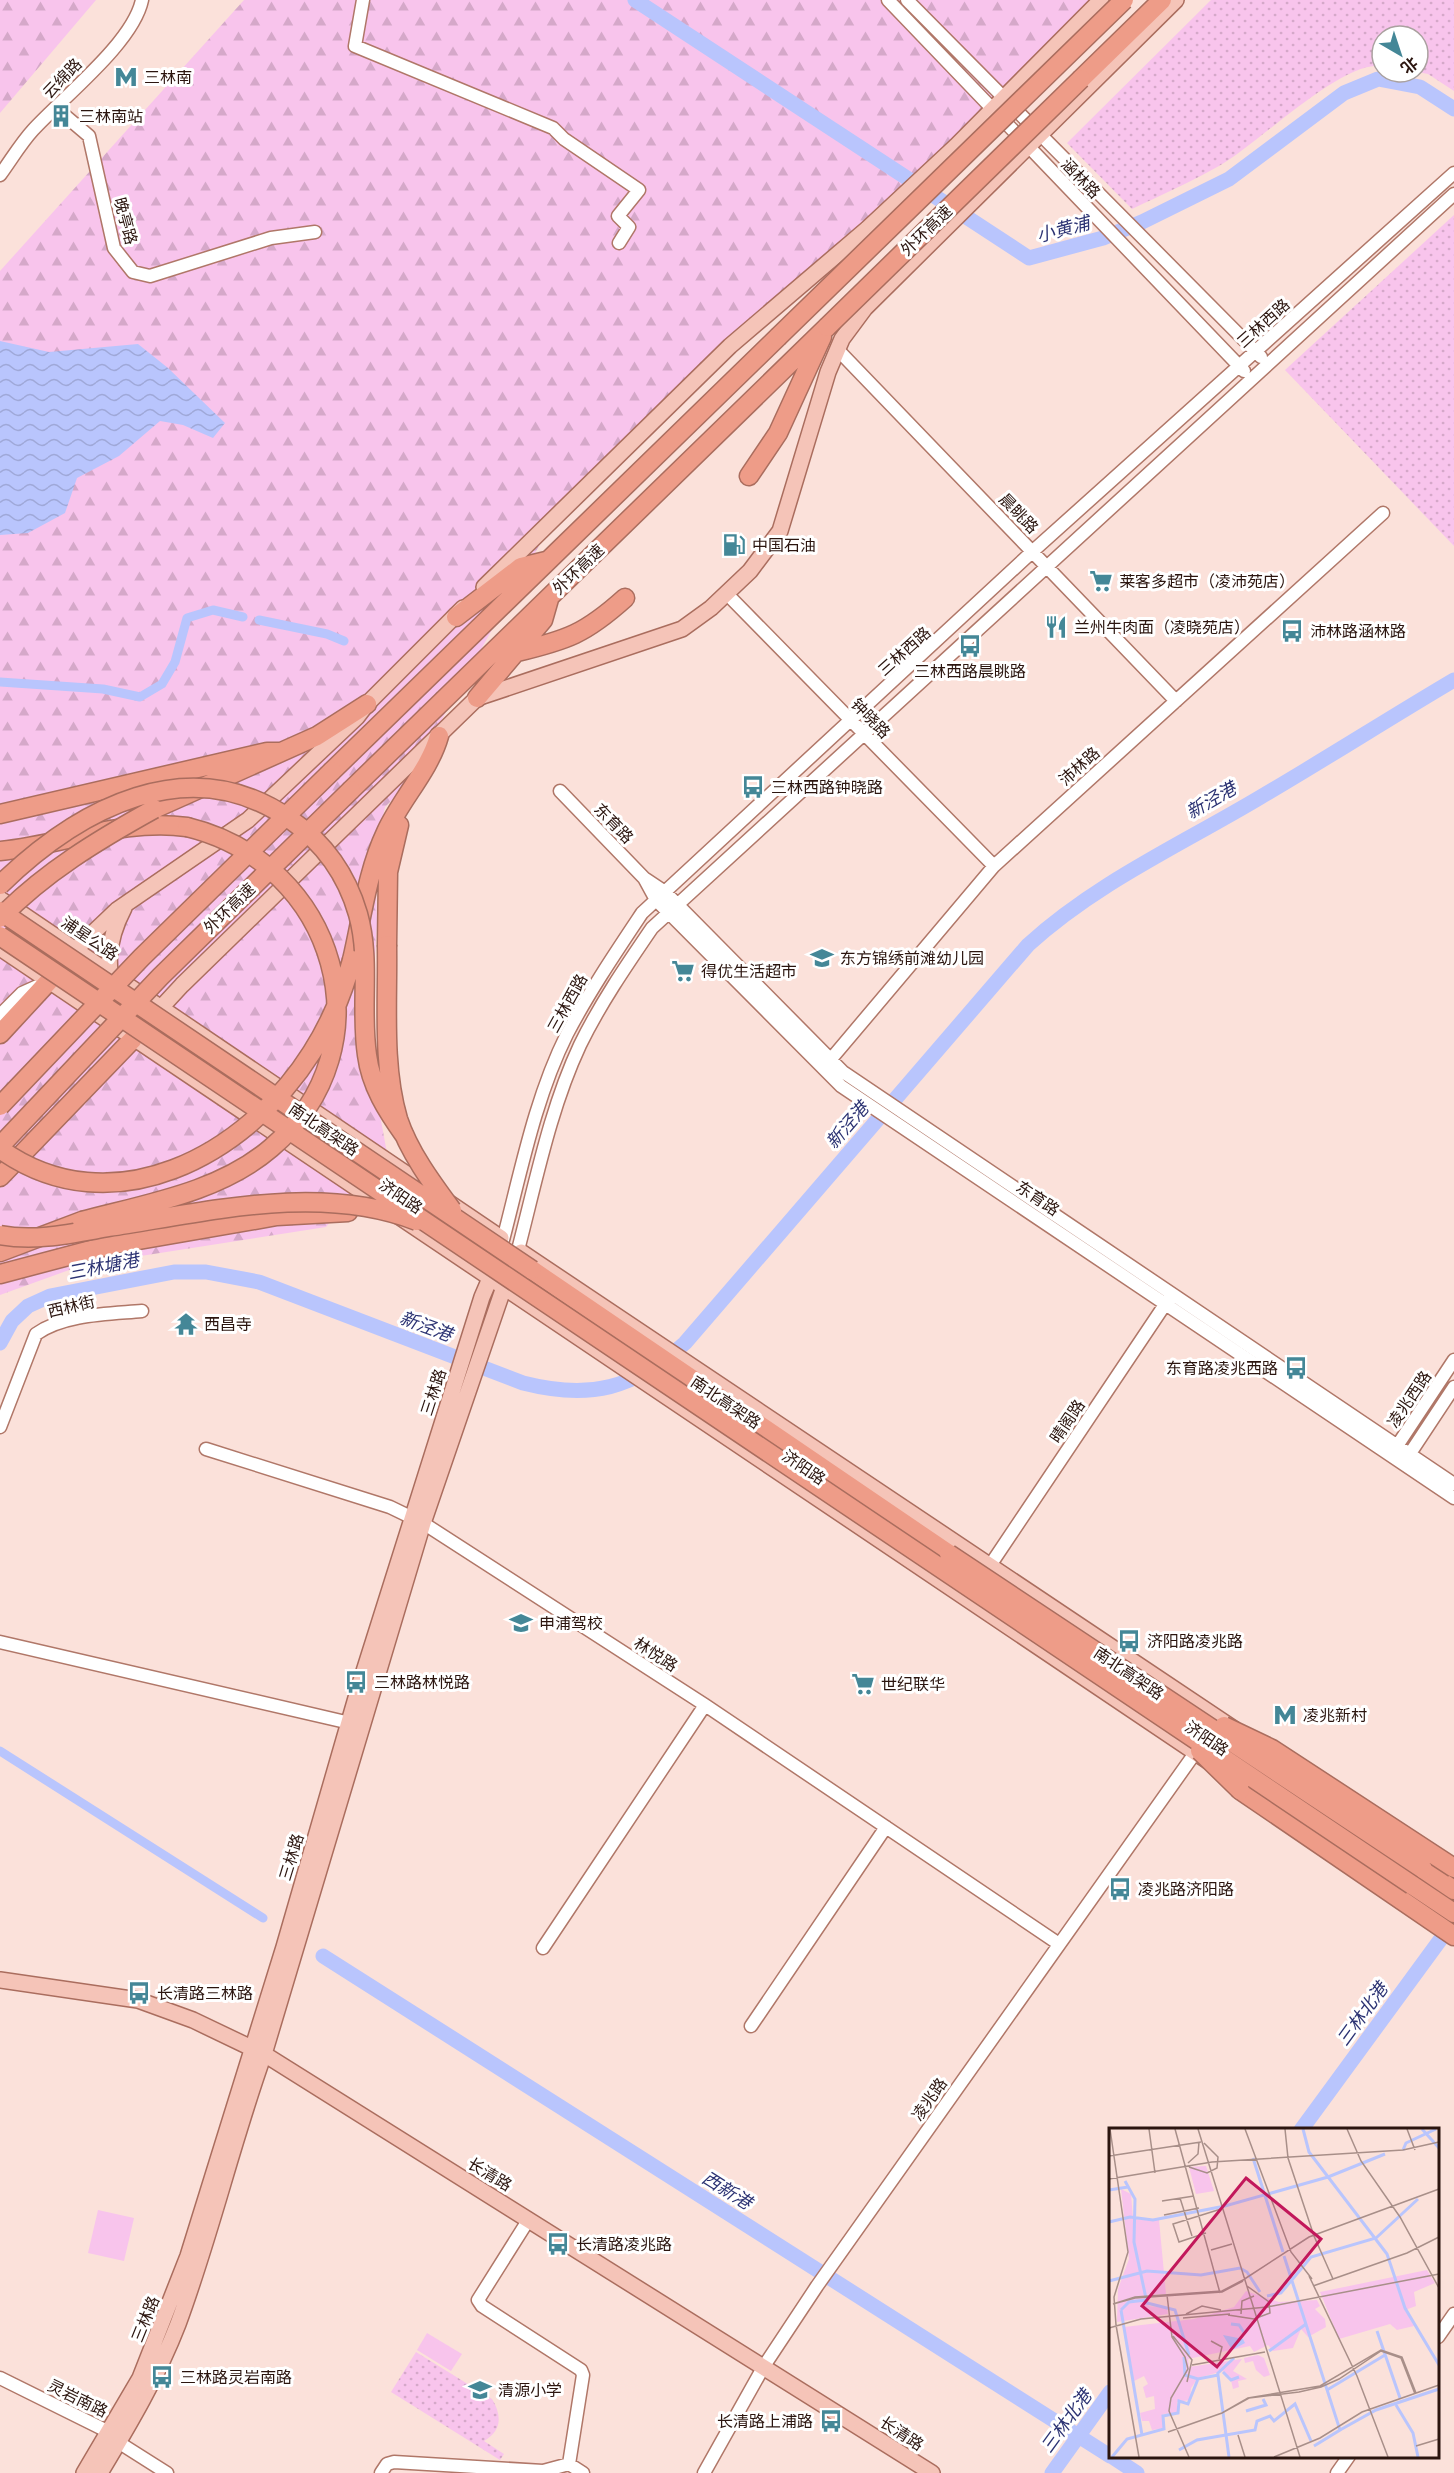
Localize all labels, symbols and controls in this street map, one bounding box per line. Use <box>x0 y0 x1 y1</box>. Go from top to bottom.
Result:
north arrow <box>1370 24 1430 84</box>
text: 北 <box>1397 53 1422 78</box>
street label: 云绵路 <box>38 54 86 102</box>
metro station icon: 三林南 <box>113 64 139 90</box>
place label: 三林南 <box>144 67 192 87</box>
building icon: 三林南站 <box>48 103 74 129</box>
place label: 三林南站 <box>79 106 143 126</box>
street label: 涵林路 <box>1057 154 1105 202</box>
street label: 晚亭路 <box>110 195 142 247</box>
street label: 外环高速 <box>896 201 956 259</box>
water label: 小黄浦 <box>1034 210 1095 247</box>
street label: 三林西路 <box>1233 294 1293 352</box>
street label: 晨眺路 <box>995 489 1043 537</box>
fuel station icon: 中国石油 <box>721 532 747 558</box>
place label: 中国石油 <box>752 535 816 555</box>
street label: 外环高速 <box>548 540 608 598</box>
supermarket icon: 莱客多超市（凌沛苑店） <box>1088 568 1114 594</box>
place label: 莱客多超市（凌沛苑店） <box>1119 571 1295 591</box>
restaurant icon: 兰州牛肉面（凌晓苑店） <box>1043 614 1069 640</box>
place label: 兰州牛肉面（凌晓苑店） <box>1074 617 1250 637</box>
bus stop icon: 沛林路涵林路 <box>1279 618 1305 644</box>
place label: 沛林路涵林路 <box>1310 621 1406 641</box>
street label: 三林西路 <box>874 622 934 680</box>
bus stop icon: 三林西路晨眺路 <box>957 633 983 659</box>
place label: 三林西路晨眺路 <box>914 661 1026 681</box>
street label: 钟晓路 <box>847 694 895 742</box>
street label: 沛林路 <box>1054 743 1104 789</box>
bus stop icon: 三林西路钟晓路 <box>740 774 766 800</box>
water label: 新泾港 <box>1182 775 1243 823</box>
place label: 三林西路钟晓路 <box>771 777 883 797</box>
street label: 东育路 <box>590 799 638 847</box>
street label: 外环高速 <box>199 879 259 937</box>
street label: 浦星公路 <box>58 912 122 964</box>
school or university icon: 东方锦绣前滩幼儿园 <box>809 945 835 971</box>
place label: 东方锦绣前滩幼儿园 <box>840 948 984 968</box>
supermarket icon: 得优生活超市 <box>670 958 696 984</box>
place label: 得优生活超市 <box>701 961 797 981</box>
street label: 三林西路 <box>543 970 591 1036</box>
water label: 新泾港 <box>821 1095 875 1153</box>
street label: 南北高架路 <box>285 1098 363 1160</box>
street label: 济阳路 <box>376 1174 426 1218</box>
street label: 东育路 <box>1013 1176 1063 1220</box>
water label: 三林塘港 <box>65 1247 143 1284</box>
street label: 西林街 <box>45 1291 97 1321</box>
water label: 新泾港 <box>397 1306 458 1347</box>
temple icon: 西昌寺 <box>173 1311 199 1337</box>
place label: 西昌寺 <box>204 1314 252 1334</box>
bus stop icon: 东育路凌兆西路 <box>1283 1355 1309 1381</box>
place label: 东育路凌兆西路 <box>1166 1358 1278 1378</box>
street label: 三林路 <box>416 1366 450 1418</box>
street label: 凌兆西路 <box>1383 1367 1435 1431</box>
street label: 南北高架路 <box>687 1371 765 1433</box>
street label: 晴阁路 <box>1045 1396 1089 1446</box>
street label: 济阳路 <box>779 1445 829 1489</box>
school or university icon: 申浦驾校 <box>508 1610 534 1636</box>
place label: 申浦驾校 <box>539 1613 603 1633</box>
bus stop icon: 济阳路凌兆路 <box>1116 1628 1142 1654</box>
place label: 济阳路凌兆路 <box>1147 1631 1243 1651</box>
street label: 林悦路 <box>630 1633 682 1675</box>
street label: 南北高架路 <box>1090 1642 1168 1704</box>
bus stop icon: 三林路林悦路 <box>343 1669 369 1695</box>
supermarket icon: 世纪联华 <box>850 1671 876 1697</box>
place label: 三林路林悦路 <box>374 1672 470 1692</box>
place label: 世纪联华 <box>881 1674 945 1694</box>
metro station icon: 凌兆新村 <box>1272 1702 1298 1728</box>
place label: 凌兆新村 <box>1303 1705 1367 1725</box>
street label: 济阳路 <box>1182 1716 1232 1760</box>
street label: 三林路 <box>274 1831 308 1883</box>
bus stop icon: 凌兆路济阳路 <box>1107 1876 1133 1902</box>
place label: 凌兆路济阳路 <box>1138 1879 1234 1899</box>
water label: 三林北港 <box>1332 1976 1394 2050</box>
bus stop icon: 长清路三林路 <box>126 1980 152 2006</box>
place label: 长清路三林路 <box>157 1983 253 2003</box>
street label: 凌兆路 <box>907 2074 951 2124</box>
inset map <box>1109 2128 1439 2458</box>
street label: 长清路 <box>464 2153 516 2195</box>
water label: 西新港 <box>698 2166 759 2216</box>
bus stop icon: 长清路凌兆路 <box>545 2231 571 2257</box>
place label: 长清路凌兆路 <box>576 2234 672 2254</box>
street label: 三林路 <box>127 2293 163 2345</box>
bus stop icon: 三林路灵岩南路 <box>149 2364 175 2390</box>
place label: 三林路灵岩南路 <box>180 2367 292 2387</box>
street label: 灵岩南路 <box>45 2375 111 2421</box>
school or university icon: 清源小学 <box>467 2377 493 2403</box>
place label: 清源小学 <box>498 2380 562 2400</box>
water label: 三林北港 <box>1036 2383 1098 2457</box>
bus stop icon: 长清路上浦路 <box>818 2408 844 2434</box>
place label: 长清路上浦路 <box>717 2411 813 2431</box>
street label: 长清路 <box>876 2412 928 2454</box>

